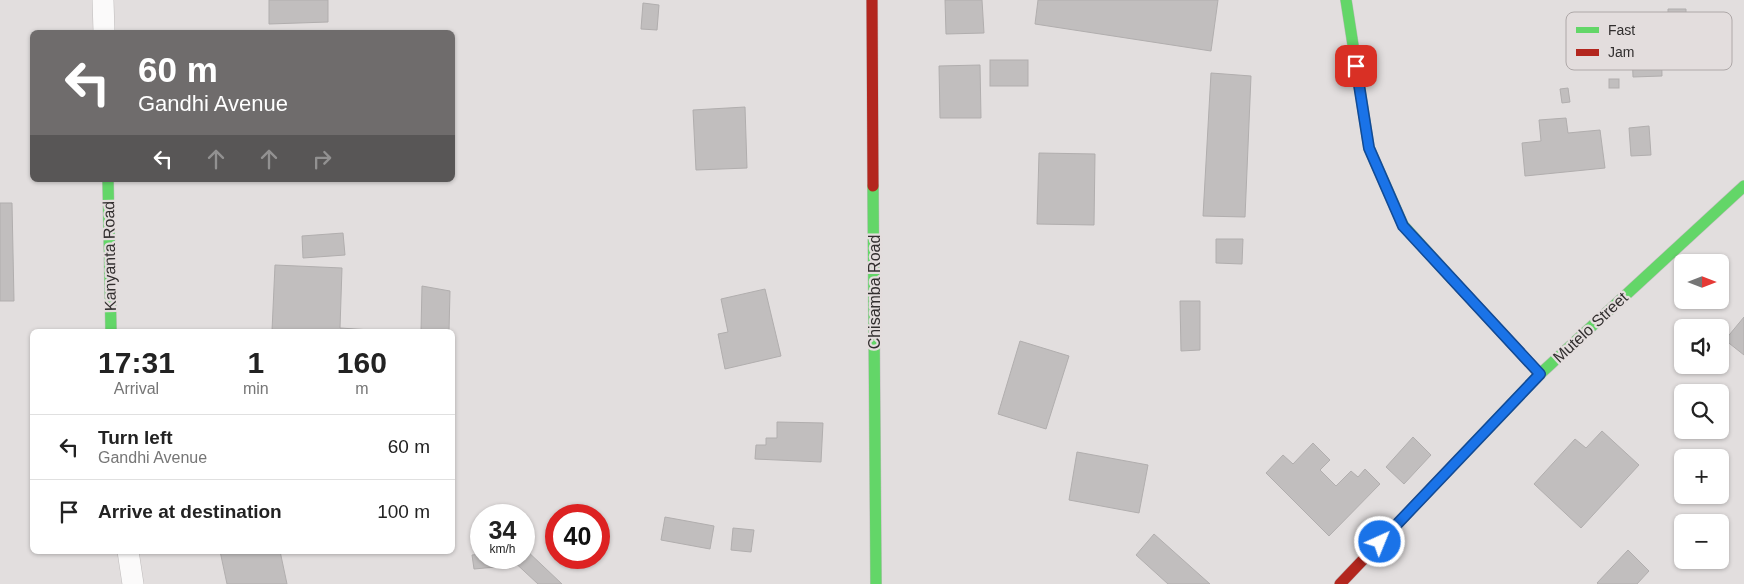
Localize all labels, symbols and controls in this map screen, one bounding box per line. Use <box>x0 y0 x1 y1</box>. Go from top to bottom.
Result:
legend <box>1566 12 1732 70</box>
text: Fast <box>1608 22 1635 38</box>
text: Jam <box>1608 44 1634 60</box>
pin <box>1335 45 1377 87</box>
icon: left <box>55 50 120 115</box>
text: 60 m <box>138 50 218 89</box>
icon: arrive <box>1342 52 1370 80</box>
text: Gandhi Avenue <box>138 91 288 116</box>
icon: left <box>149 145 177 173</box>
icon: ahead <box>202 145 230 173</box>
icon: ahead <box>255 145 283 173</box>
icon: right <box>308 145 336 173</box>
street label: Kanyanta Road <box>100 201 119 311</box>
street label: Chisamba Road <box>866 235 883 349</box>
north arrow <box>1674 254 1729 309</box>
map controls <box>1674 254 1729 569</box>
street label: Mutelo Street <box>1550 288 1631 366</box>
button: sound <box>1674 319 1729 374</box>
text: 17:31 <box>98 346 175 379</box>
text: 1 <box>247 346 264 379</box>
text: 160 <box>337 346 387 379</box>
text: Arrival <box>114 380 159 397</box>
text: min <box>243 380 269 397</box>
text: m <box>355 380 368 397</box>
button: search <box>1674 384 1729 439</box>
text: Turn left <box>98 427 173 448</box>
icon: left <box>55 433 83 461</box>
text: 60 m <box>388 436 430 457</box>
text: Gandhi Avenue <box>98 449 207 466</box>
button: + <box>1674 449 1729 504</box>
icon: arrive <box>55 498 83 526</box>
text: Arrive at destination <box>98 501 282 522</box>
text: 100 m <box>377 501 430 522</box>
speed limit sign: 40 <box>545 504 610 569</box>
button: − <box>1674 514 1729 569</box>
position arrow <box>1353 515 1405 567</box>
text: 34 <box>489 516 516 544</box>
text: km/h <box>489 542 516 556</box>

